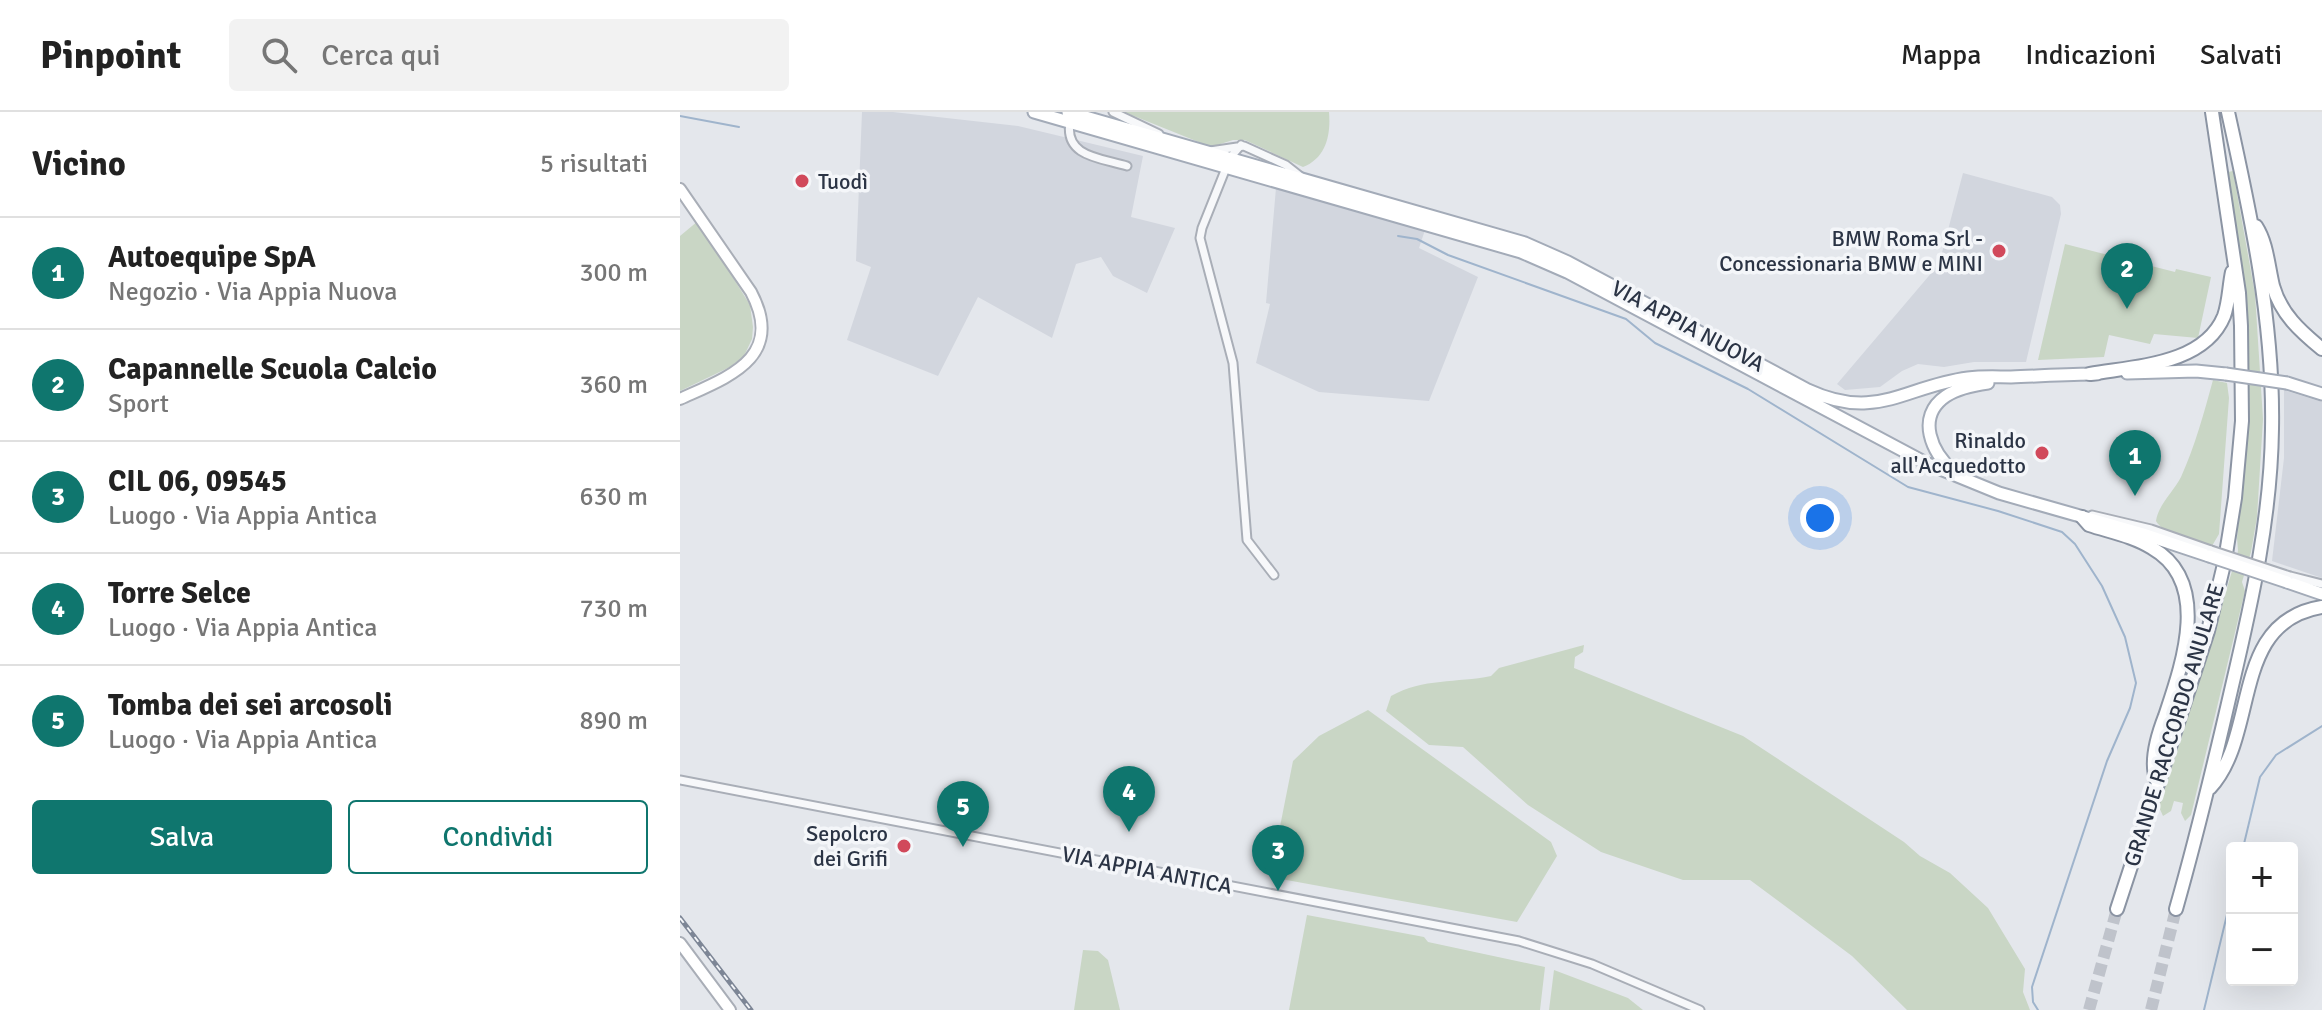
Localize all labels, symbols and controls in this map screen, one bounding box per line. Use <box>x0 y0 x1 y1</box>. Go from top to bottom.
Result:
search box <box>229 19 789 91</box>
text: Pinpoint <box>40 32 181 79</box>
icon: search <box>257 33 301 77</box>
text: Cerca qui <box>321 37 441 74</box>
text: Mappa <box>1901 38 1981 72</box>
text: Indicazioni <box>2025 38 2156 72</box>
text: Salvati <box>2200 38 2282 72</box>
text: Vicino <box>32 143 126 185</box>
text: 5 risultati <box>540 148 648 180</box>
place label: Tuodì <box>818 168 868 195</box>
marker: Tuodì <box>793 172 811 190</box>
place label: BMW Roma Srl - Concessionaria BMW e MINI <box>1719 225 1983 277</box>
text: Autoequipe SpA <box>108 239 316 276</box>
marker: BMW Roma Srl - Concessionaria BMW e MINI <box>1990 242 2008 260</box>
pin: 2 <box>2101 243 2153 309</box>
text: 1 <box>51 257 65 289</box>
text: 300 m <box>579 257 648 289</box>
street label: VIA APPIA NUOVA <box>1607 274 1770 378</box>
text: Negozio · Via Appia Nuova <box>108 276 397 308</box>
text: Capannelle Scuola Calcio <box>108 351 437 388</box>
text: 2 <box>51 369 65 401</box>
text: 360 m <box>579 369 648 401</box>
text: Sport <box>108 388 169 420</box>
place label: Rinaldo all'Acquedotto <box>1890 427 2026 479</box>
pin: 1 <box>2109 430 2161 496</box>
marker: Rinaldo all'Acquedotto <box>2033 444 2051 462</box>
text: CIL 06, 09545 <box>108 463 287 500</box>
text: 3 <box>51 481 65 513</box>
text: 630 m <box>579 481 648 513</box>
your location <box>1800 498 1840 538</box>
text: Luogo · Via Appia Antica <box>108 500 377 532</box>
text: Torre Selce <box>108 575 251 612</box>
street label: GRANDE RACCORDO ANULARE <box>2118 580 2230 870</box>
text: 4 <box>51 593 65 625</box>
text: 730 m <box>579 593 648 625</box>
text: Luogo · Via Appia Antica <box>108 612 377 644</box>
text: Tomba dei sei arcosoli <box>108 687 392 724</box>
text: 5 <box>51 705 65 737</box>
text: 890 m <box>579 705 648 737</box>
text: Luogo · Via Appia Antica <box>108 724 377 756</box>
pin: 4 <box>1103 766 1155 832</box>
pin: 5 <box>937 781 989 847</box>
button: Salva <box>32 800 332 874</box>
button: Condividi <box>348 800 648 874</box>
place label: Sepolcro dei Grifi <box>806 820 888 872</box>
pin: 3 <box>1252 825 1304 891</box>
marker: Sepolcro dei Grifi <box>895 837 913 855</box>
street label: VIA APPIA ANTICA <box>1060 840 1235 900</box>
map controls <box>2226 842 2298 986</box>
button: + <box>2226 842 2298 914</box>
button: − <box>2226 914 2298 986</box>

